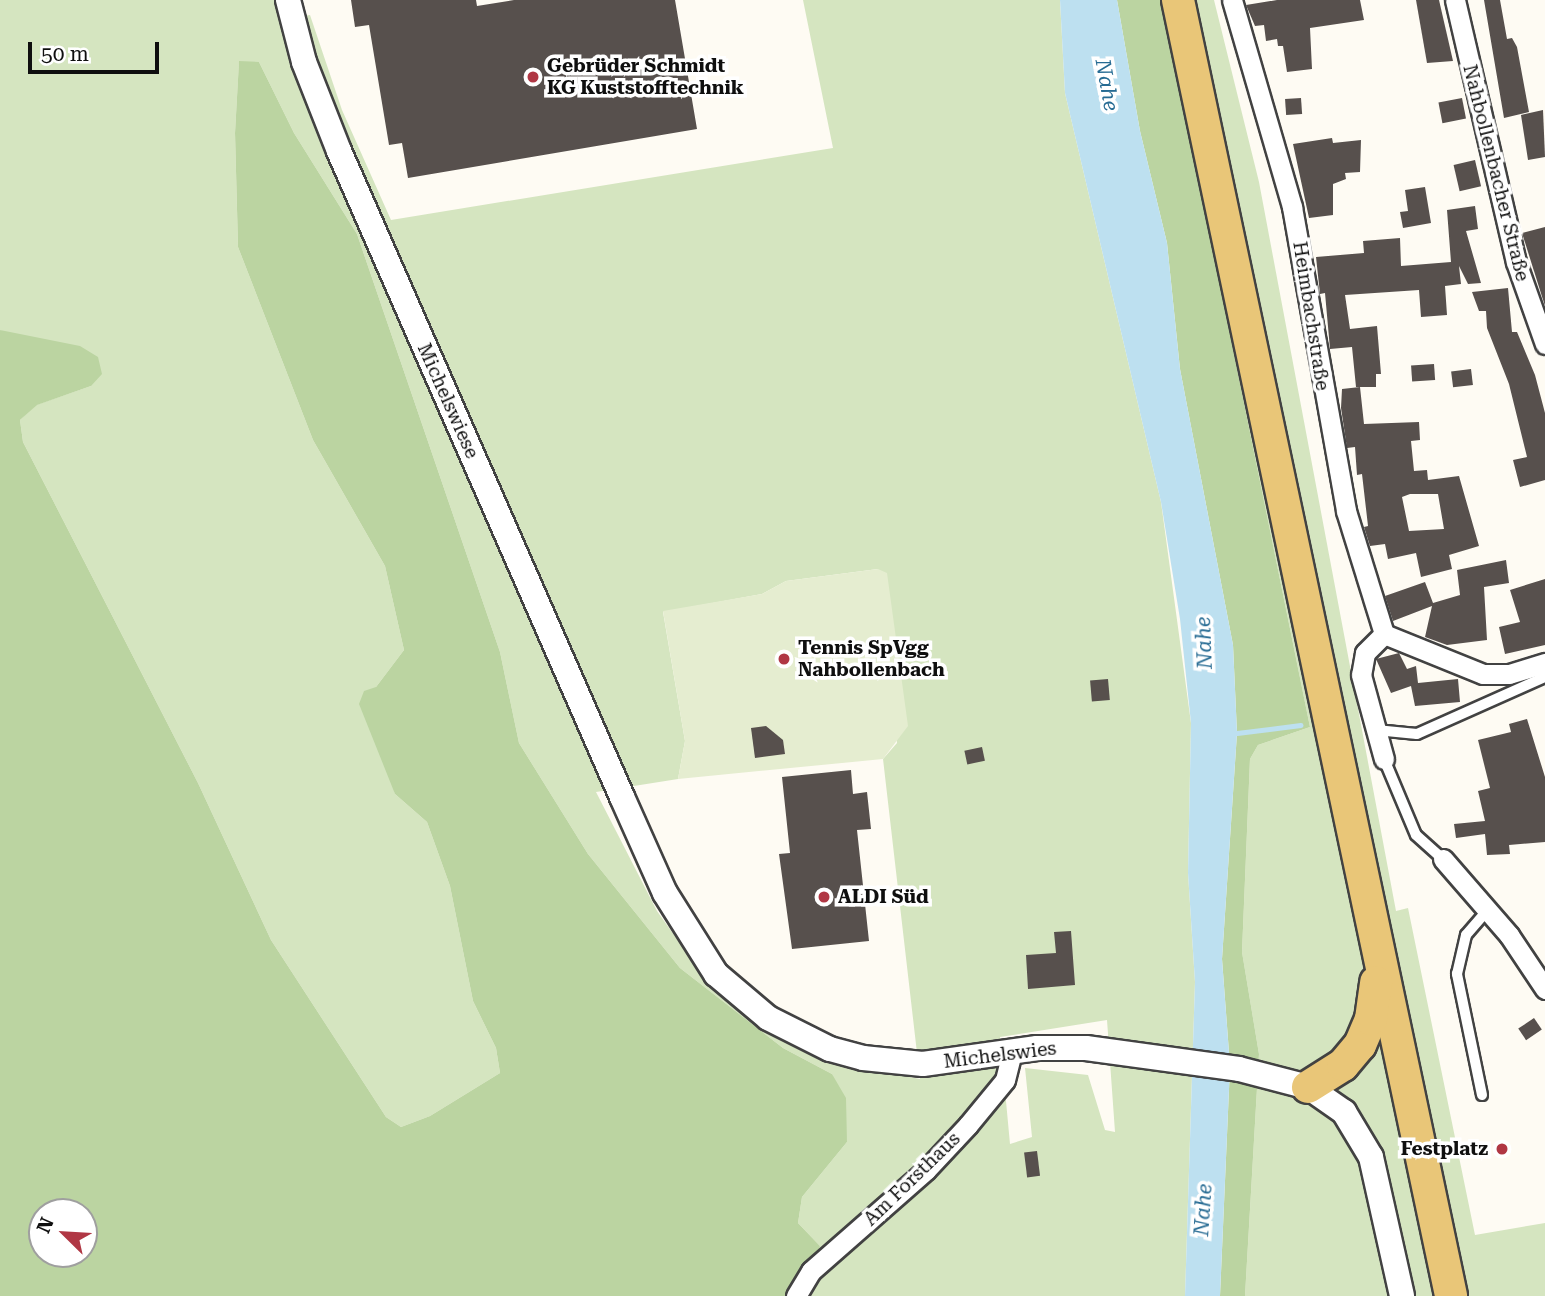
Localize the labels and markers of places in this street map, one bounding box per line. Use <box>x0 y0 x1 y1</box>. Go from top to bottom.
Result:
place label: Gebrüder Schmidt KG Kuststofftechnik <box>547 55 744 99</box>
marker: Gebrüder Schmidt KG Kuststofftechnik <box>525 69 541 85</box>
place label: Tennis SpVgg Nahbollenbach <box>798 637 945 681</box>
marker: Tennis SpVgg Nahbollenbach <box>776 651 792 667</box>
place label: ALDI Süd <box>838 886 929 908</box>
marker: ALDI Süd <box>816 889 832 905</box>
place label: Festplatz <box>1401 1138 1488 1160</box>
marker: Festplatz <box>1494 1141 1510 1157</box>

